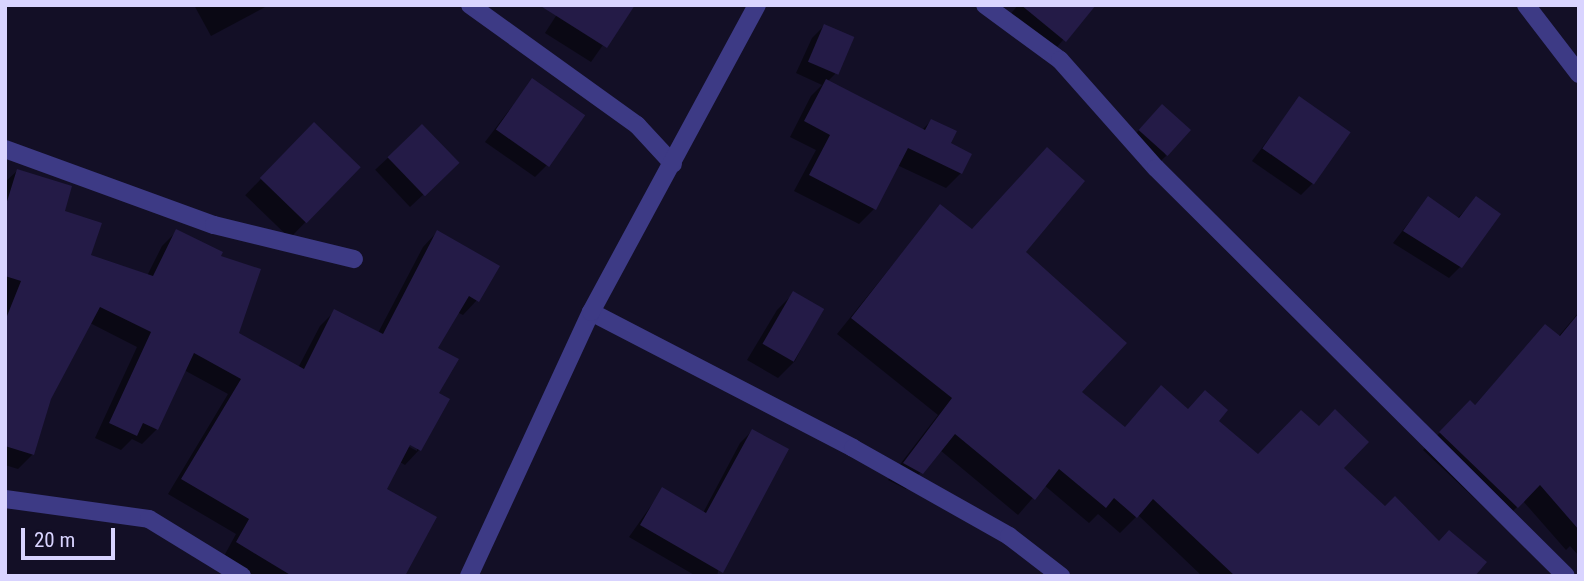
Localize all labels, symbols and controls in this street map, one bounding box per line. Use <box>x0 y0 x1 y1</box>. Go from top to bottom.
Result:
scale bar <box>24 514 119 558</box>
text: 20 m <box>34 528 75 552</box>

